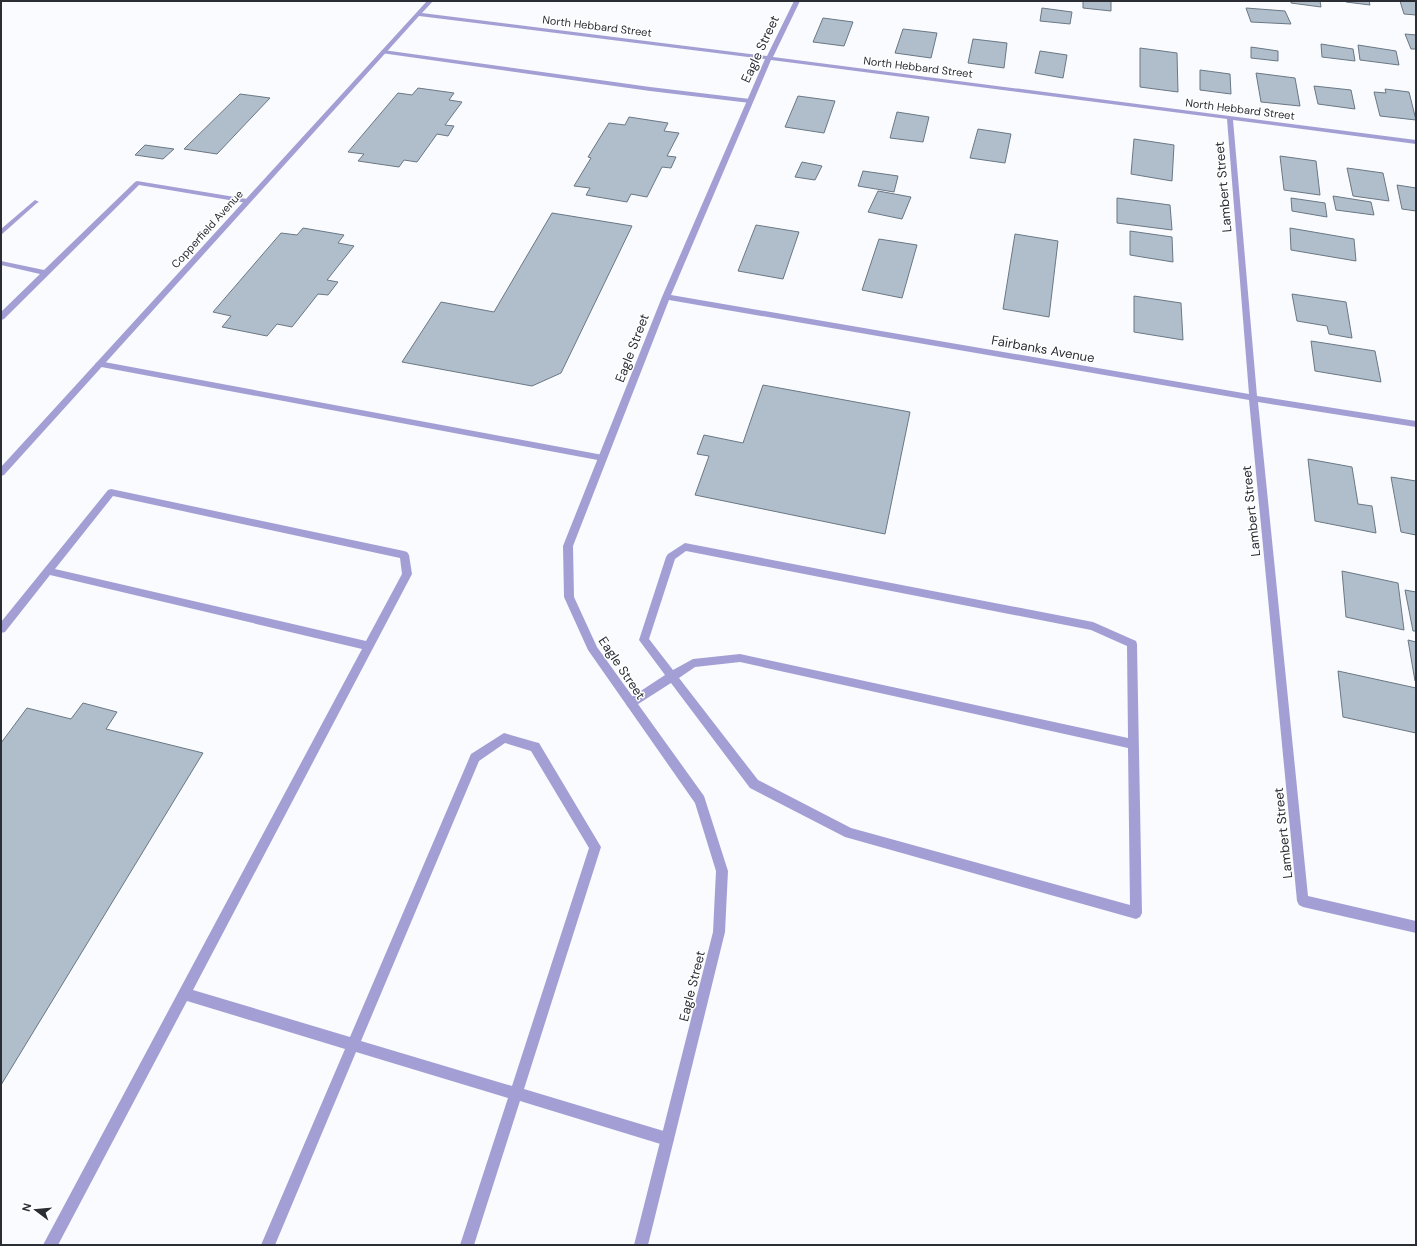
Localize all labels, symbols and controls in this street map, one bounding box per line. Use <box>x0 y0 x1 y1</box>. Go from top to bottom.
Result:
street label: North Hebbard Street <box>542 12 652 40</box>
street label: Eagle Street <box>737 13 783 85</box>
street label: North Hebbard Street <box>863 53 973 81</box>
street label: North Hebbard Street <box>1185 95 1295 123</box>
street label: Lambert Street <box>1211 141 1235 233</box>
street label: Copperfield Avenue <box>168 187 246 271</box>
street label: Eagle Street <box>611 311 653 385</box>
street label: Fairbanks Avenue <box>990 332 1096 366</box>
street label: Lambert Street <box>1238 465 1264 557</box>
street label: Eagle Street <box>595 633 649 703</box>
street label: Lambert Street <box>1270 787 1296 879</box>
street label: Eagle Street <box>675 949 709 1023</box>
north arrow <box>16 1190 56 1230</box>
text: N <box>19 1201 34 1213</box>

